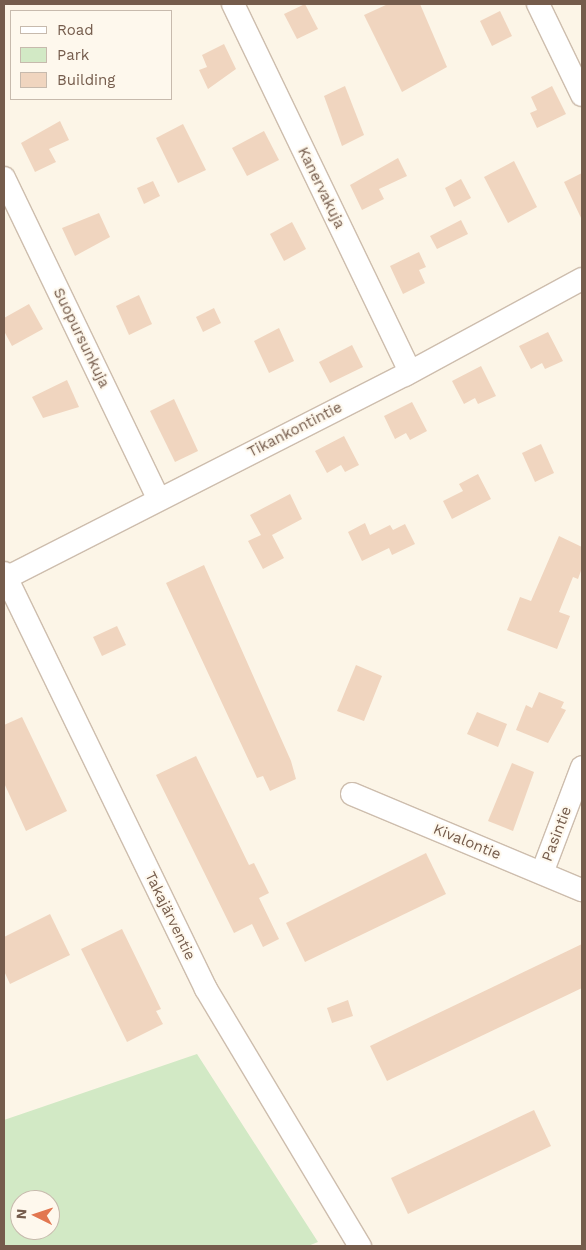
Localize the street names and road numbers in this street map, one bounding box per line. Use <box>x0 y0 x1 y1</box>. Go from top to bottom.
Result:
street label: Kanervakuja <box>294 144 348 232</box>
street label: Suopursunkuja <box>49 285 113 391</box>
street label: Tikankontintie <box>245 398 345 462</box>
street label: Pasintie <box>538 804 576 864</box>
street label: Kivalontie <box>430 820 504 864</box>
street label: Takajärventie <box>141 869 199 963</box>

